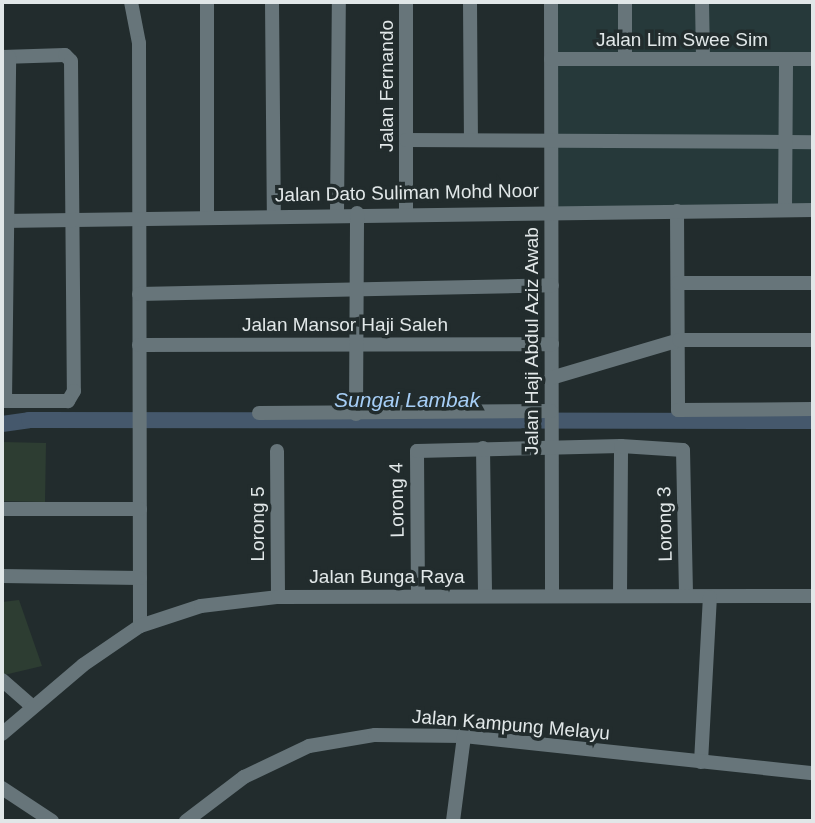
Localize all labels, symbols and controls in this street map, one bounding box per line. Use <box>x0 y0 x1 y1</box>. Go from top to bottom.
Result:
street label: Jalan Fernando <box>376 20 398 152</box>
street label: Jalan Lim Swee Sim <box>596 29 768 51</box>
street label: Jalan Dato Suliman Mohd Noor <box>275 179 539 207</box>
street label: Jalan Haji Abdul Aziz Awab <box>521 226 543 456</box>
street label: Jalan Mansor Haji Saleh <box>242 314 448 336</box>
water label: Sungai Lambak <box>334 387 480 413</box>
street label: Lorong 4 <box>385 462 409 538</box>
street label: Lorong 5 <box>247 486 269 562</box>
street label: Lorong 3 <box>653 486 677 562</box>
street label: Jalan Bunga Raya <box>309 566 465 588</box>
street label: Jalan Kampung Melayu <box>411 705 611 745</box>

